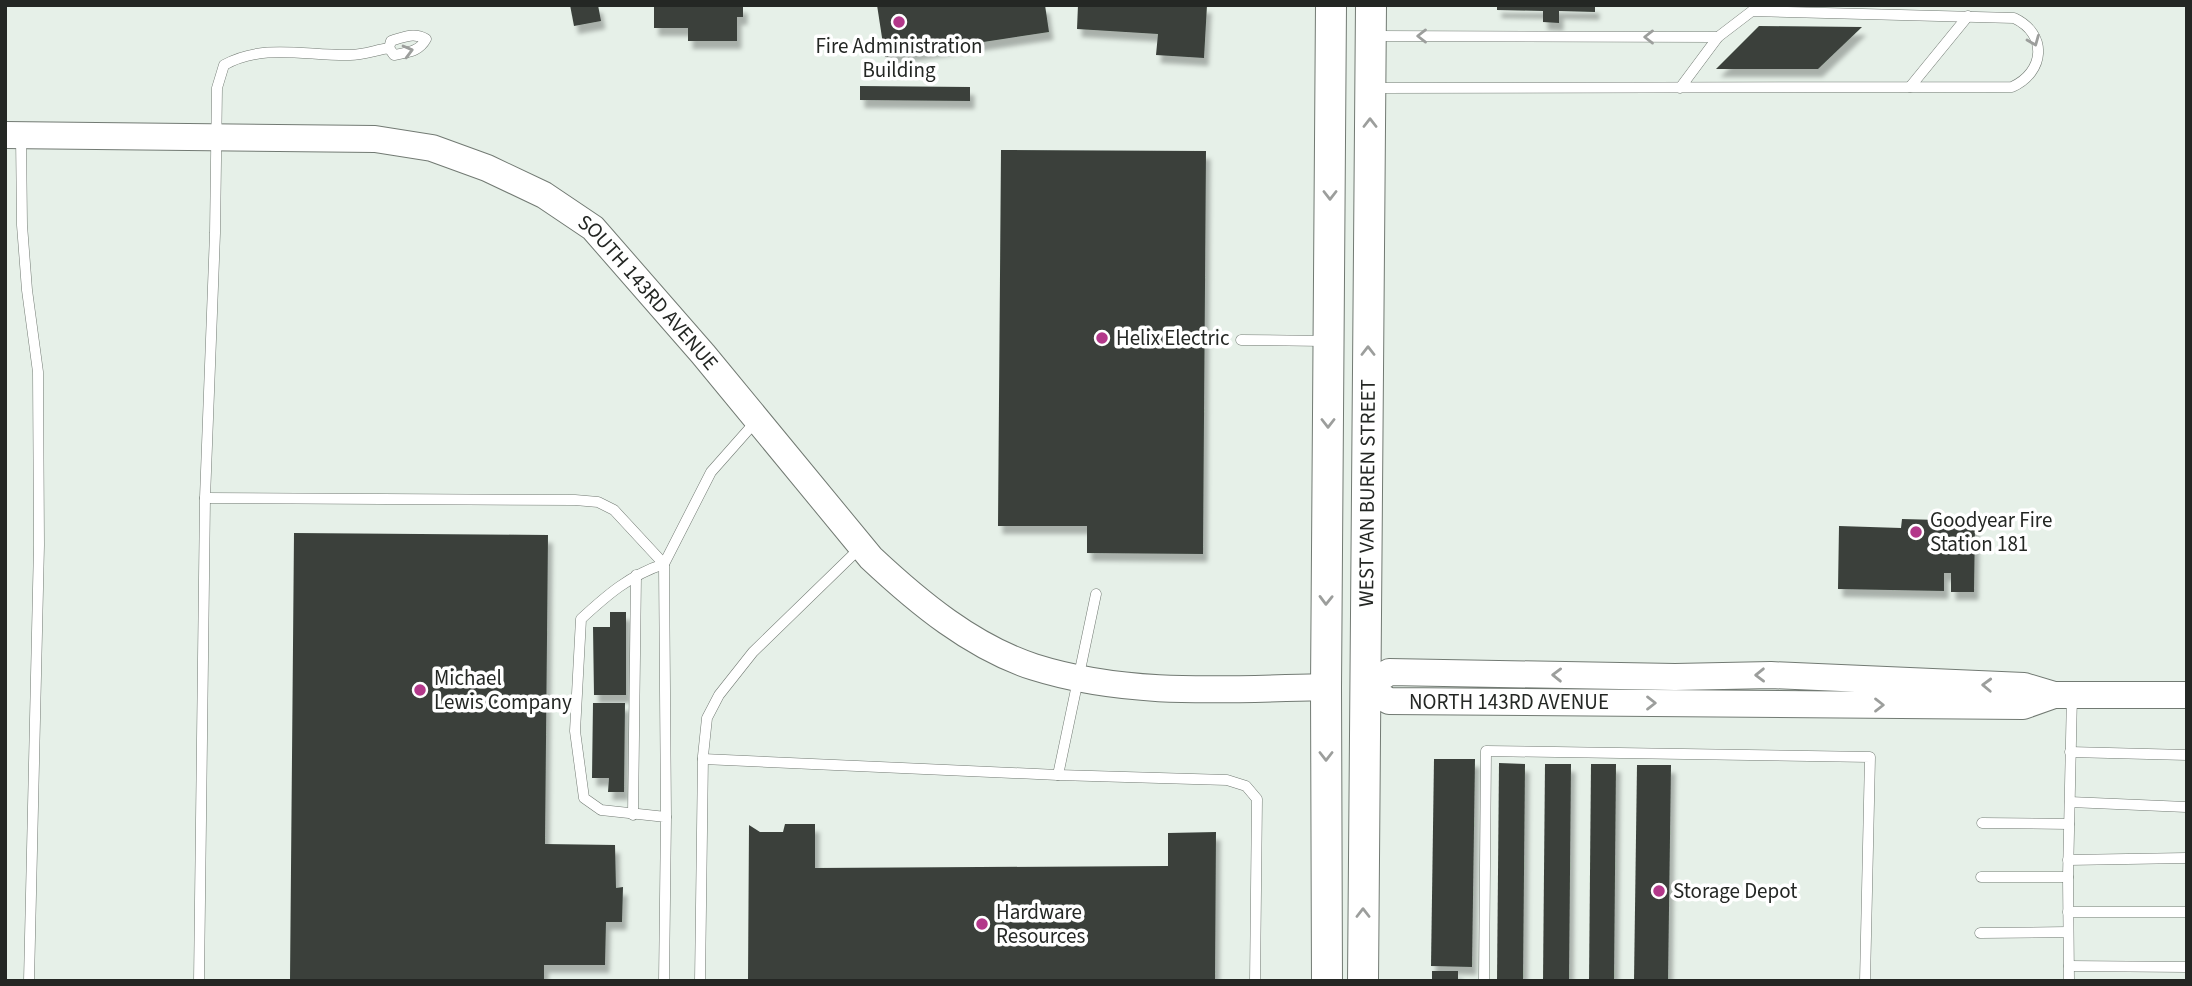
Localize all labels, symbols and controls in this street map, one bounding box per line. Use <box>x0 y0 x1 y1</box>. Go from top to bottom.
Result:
marker: Fire Administration Building <box>891 14 907 30</box>
one-way arrow <box>1416 28 1427 44</box>
one-way arrow <box>1644 29 1655 44</box>
place label: Fire Administration Building <box>815 31 983 85</box>
one-way arrow <box>2026 34 2040 46</box>
one-way arrow <box>402 45 414 59</box>
one-way arrow <box>1362 117 1377 128</box>
one-way arrow <box>1322 191 1338 201</box>
street label: SOUTH 143RD AVENUE <box>572 207 725 377</box>
place label: Helix Electric <box>1116 323 1230 353</box>
marker: Helix Electric <box>1094 330 1110 346</box>
one-way arrow <box>1360 345 1376 355</box>
street label: WEST VAN BUREN STREET <box>1351 379 1383 607</box>
one-way arrow <box>1320 418 1336 429</box>
place label: Goodyear Fire Station 181 <box>1930 505 2052 559</box>
marker: Goodyear Fire Station 181 <box>1908 524 1924 540</box>
one-way arrow <box>1318 595 1334 606</box>
place label: Michael Lewis Company <box>434 663 572 717</box>
one-way arrow <box>1552 667 1562 683</box>
one-way arrow <box>1754 668 1765 683</box>
one-way arrow <box>1982 677 1993 692</box>
marker: Michael Lewis Company <box>412 682 428 698</box>
street label: NORTH 143RD AVENUE <box>1409 687 1609 717</box>
one-way arrow <box>1646 695 1657 711</box>
one-way arrow <box>1874 697 1884 713</box>
one-way arrow <box>1318 751 1334 761</box>
place label: Storage Depot <box>1673 876 1797 906</box>
marker: Storage Depot <box>1651 883 1667 899</box>
place label: Hardware Resources <box>996 897 1085 951</box>
one-way arrow <box>1356 907 1371 918</box>
marker: Hardware Resources <box>974 916 990 932</box>

